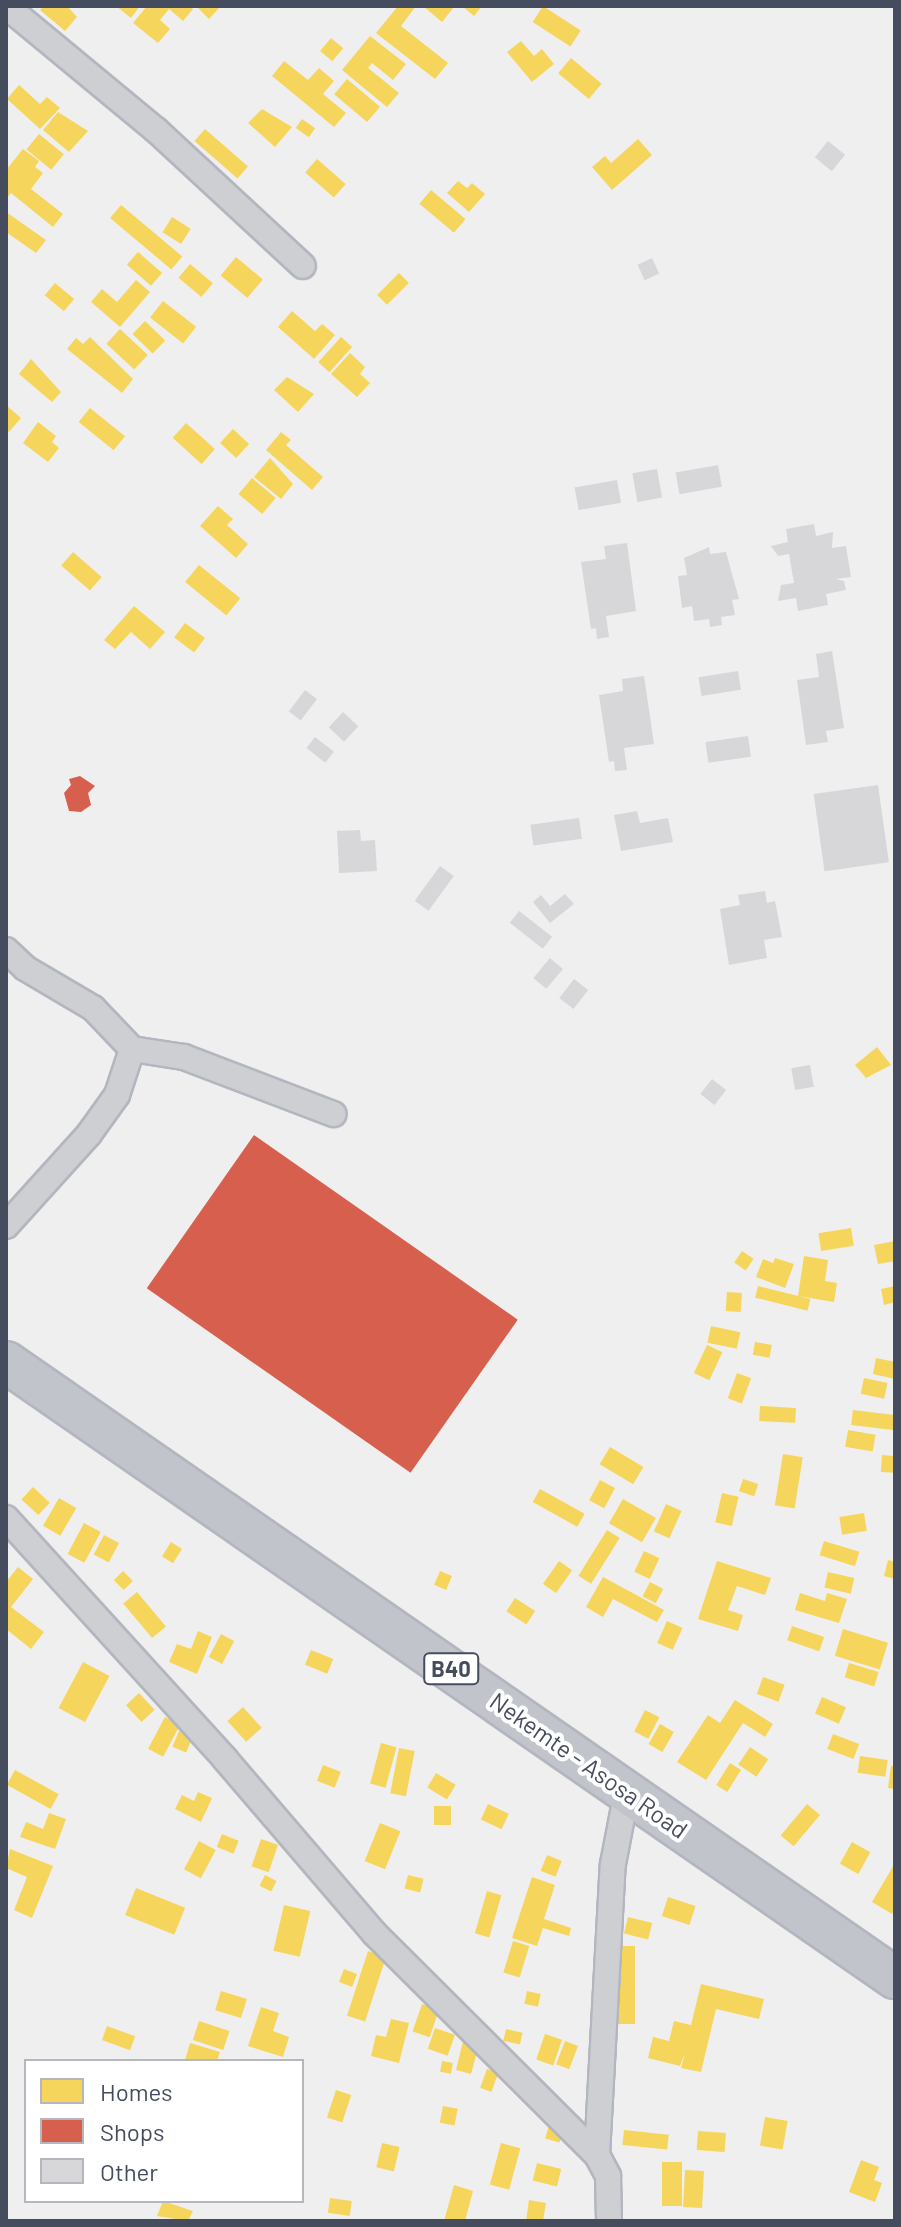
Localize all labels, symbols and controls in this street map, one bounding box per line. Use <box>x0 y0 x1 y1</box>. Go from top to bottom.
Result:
road number: B40 <box>423 1651 479 1687</box>
street label: Nekemte - Asosa Road <box>485 1686 693 1844</box>
legend <box>24 2059 304 2203</box>
text: Homes <box>100 2077 173 2106</box>
text: Shops <box>100 2117 165 2146</box>
text: Other <box>100 2157 158 2186</box>

